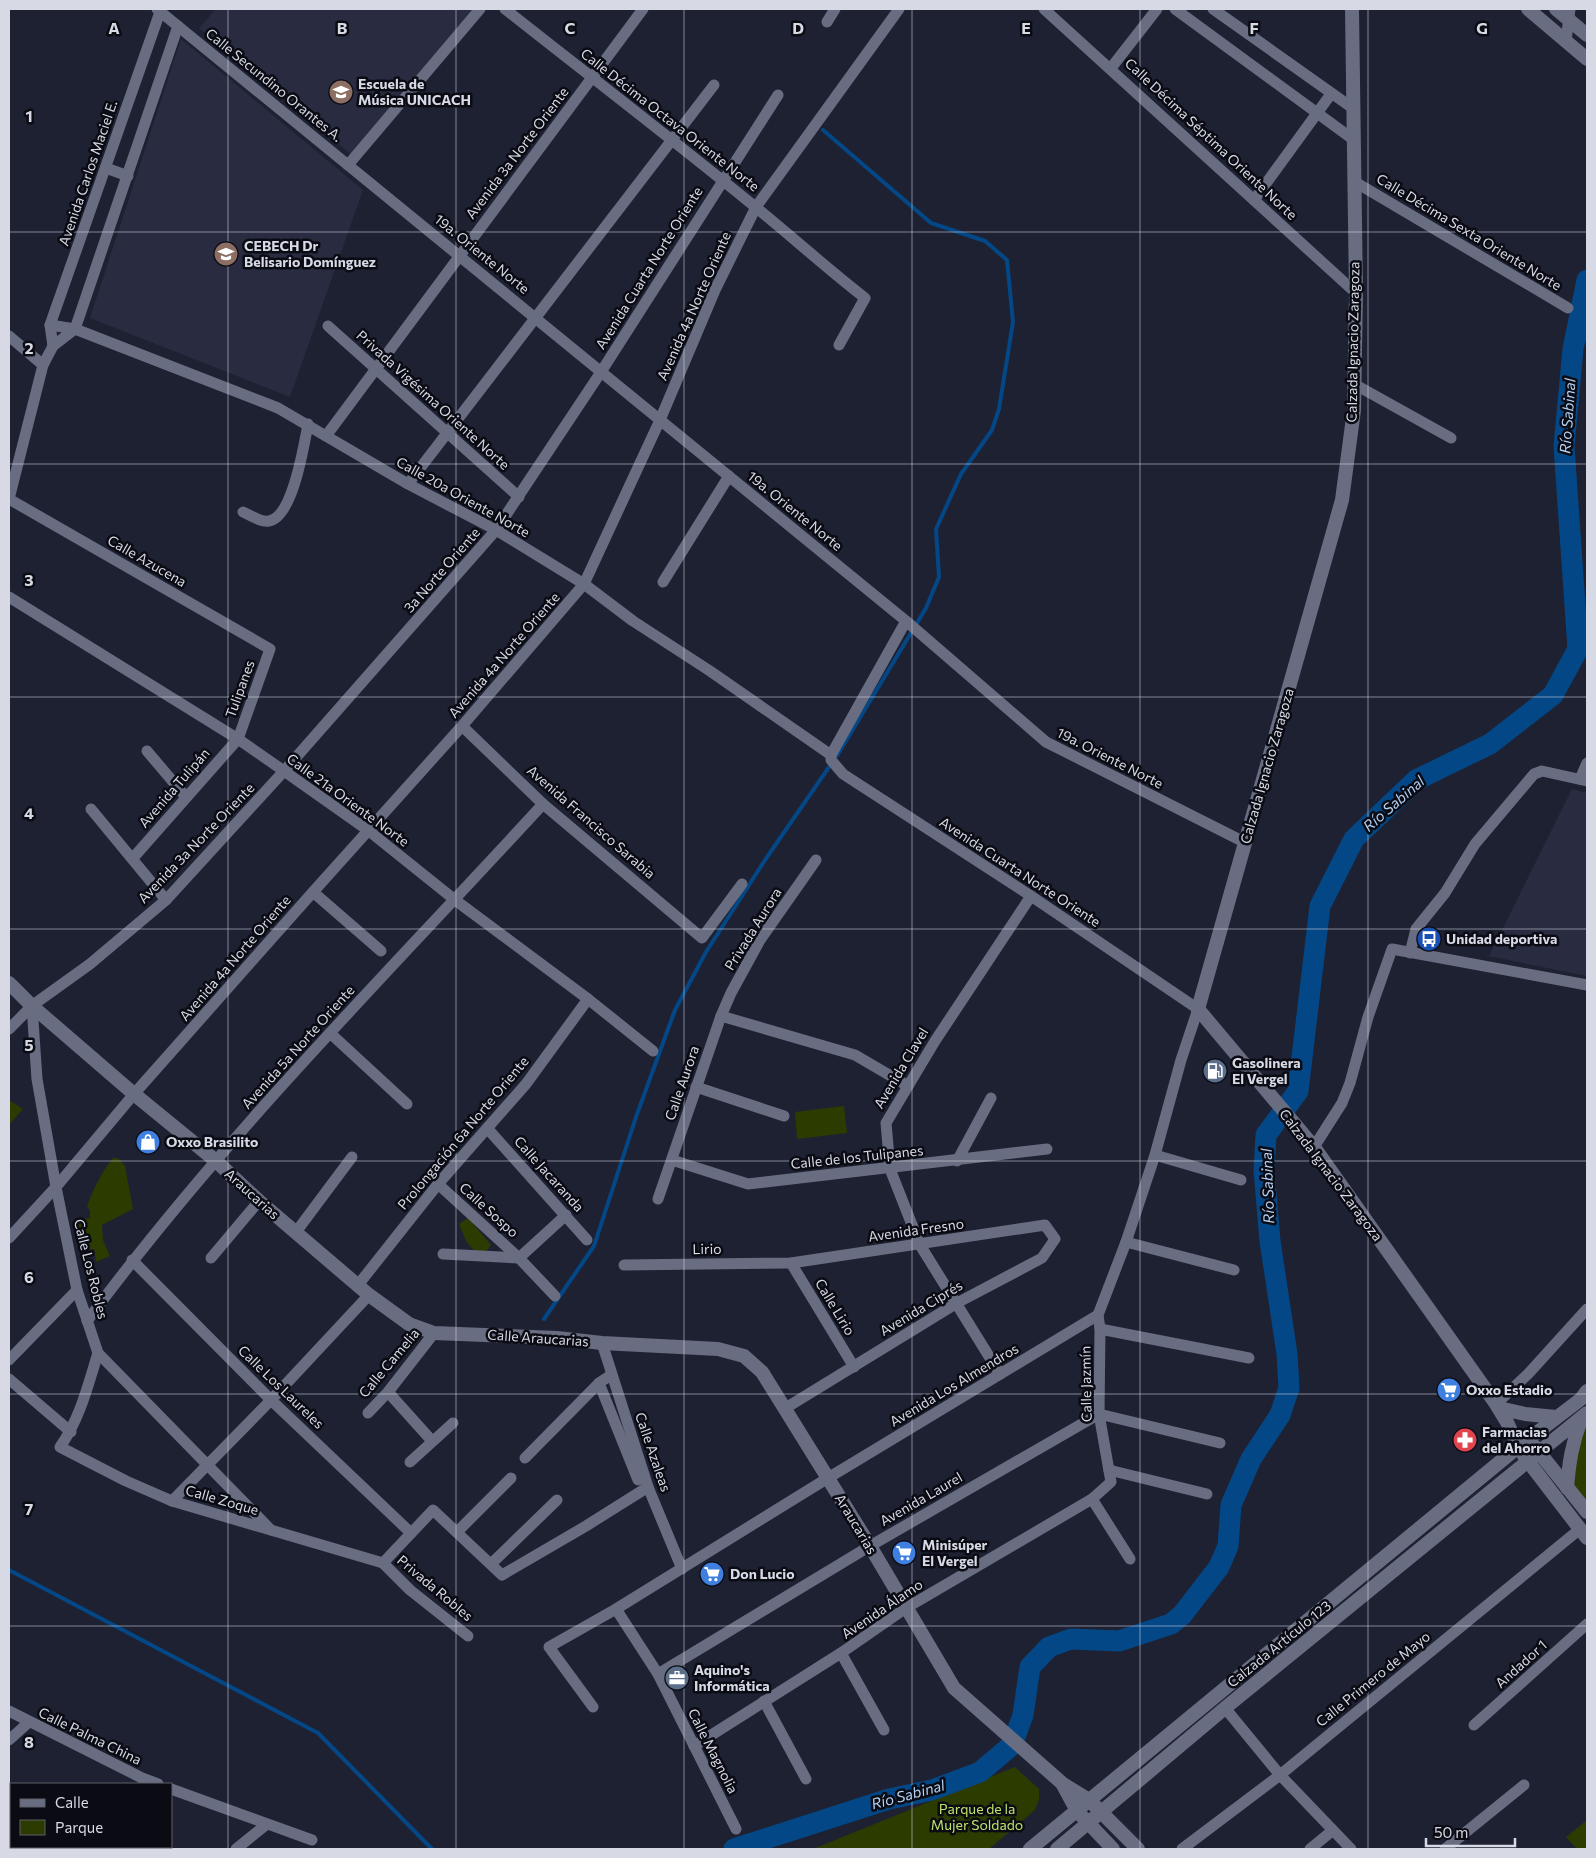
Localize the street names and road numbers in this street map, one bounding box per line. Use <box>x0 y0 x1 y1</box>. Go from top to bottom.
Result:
street label: Calle Secundino Orantes A. <box>203 24 346 145</box>
street label: Calle Décima Octava Oriente Norte <box>578 45 763 195</box>
street label: Calle Décima Séptima Oriente Norte <box>1122 54 1301 223</box>
street label: Avenida 3a Norte Oriente <box>462 84 572 222</box>
street label: Avenida Carlos Maciel E. <box>55 98 120 248</box>
street label: Calle Décima Sexta Oriente Norte <box>1374 170 1565 294</box>
street label: Avenida Cuarta Norte Oriente <box>591 183 706 352</box>
street label: 19a. Oriente Norte <box>431 210 533 297</box>
street label: Avenida 4a Norte Oriente <box>653 229 734 383</box>
street label: Calzada Ignacio Zaragoza <box>1343 261 1362 423</box>
street label: Privada Vigésima Oriente Norte <box>353 326 513 473</box>
street label: Calle 20a Oriente Norte <box>393 453 533 540</box>
street label: 19a. Oriente Norte <box>744 467 846 554</box>
street label: 3a Norte Oriente <box>400 524 483 616</box>
street label: Calle Azucena <box>105 531 190 590</box>
street label: Avenida 4a Norte Oriente <box>444 588 563 721</box>
street label: Tulipanes <box>221 658 258 720</box>
street label: Calzada Ignacio Zaragoza <box>1236 686 1297 846</box>
street label: 19a. Oriente Norte <box>1054 723 1166 792</box>
street label: Avenida Tulipán <box>135 745 213 831</box>
street label: Calle 21a Oriente Norte <box>284 749 413 850</box>
street label: Avenida Francisco Sarabia <box>524 761 659 882</box>
street label: Avenida 3a Norte Oriente <box>134 779 257 906</box>
street label: Avenida Cuarta Norte Oriente <box>937 813 1104 930</box>
street label: Privada Aurora <box>720 884 785 973</box>
street label: Avenida 4a Norte Oriente <box>175 891 294 1024</box>
street label: Avenida 5a Norte Oriente <box>238 981 358 1112</box>
street label: Avenida Clavel <box>870 1024 931 1111</box>
street label: Calle Aurora <box>661 1043 702 1122</box>
street label: Prolongación 6a Norte Oriente <box>394 1053 532 1213</box>
street label: Calzada Ignacio Zaragoza <box>1276 1105 1387 1244</box>
street label: Calle Jacaranda <box>511 1132 588 1215</box>
street label: Calle de los Tulipanes <box>790 1141 924 1172</box>
street label: Araucarias <box>222 1165 283 1222</box>
street label: Calle Sospo <box>456 1179 522 1241</box>
street label: Avenida Fresno <box>867 1214 965 1245</box>
street label: Calle Los Robles <box>71 1217 112 1321</box>
street label: Lirio <box>692 1240 722 1257</box>
street label: Calle Lirio <box>812 1275 859 1338</box>
street label: Avenida Ciprés <box>876 1276 965 1339</box>
street label: Calle Camelia <box>355 1325 422 1401</box>
street label: Calle Araucarias <box>487 1325 589 1350</box>
street label: Avenida Los Almendros <box>886 1339 1021 1430</box>
street label: Calle Los Laureles <box>235 1341 328 1432</box>
street label: Calle Jazmín <box>1076 1346 1095 1422</box>
street label: Calle Azaleas <box>632 1410 675 1494</box>
street label: Avenida Laurel <box>876 1468 965 1529</box>
street label: Calle Zoque <box>184 1481 261 1518</box>
street label: Araucarias <box>832 1490 881 1557</box>
street label: Privada Robles <box>394 1551 477 1624</box>
street label: Avenida Álamo <box>838 1575 926 1642</box>
street label: Calzada Artículo 123 <box>1223 1597 1334 1691</box>
street label: Calle Primero de Mayo <box>1312 1627 1433 1730</box>
street label: Andador 1 <box>1491 1636 1550 1691</box>
street label: Calle Palma China <box>36 1703 145 1768</box>
street label: Calle Magnolia <box>685 1705 742 1796</box>

